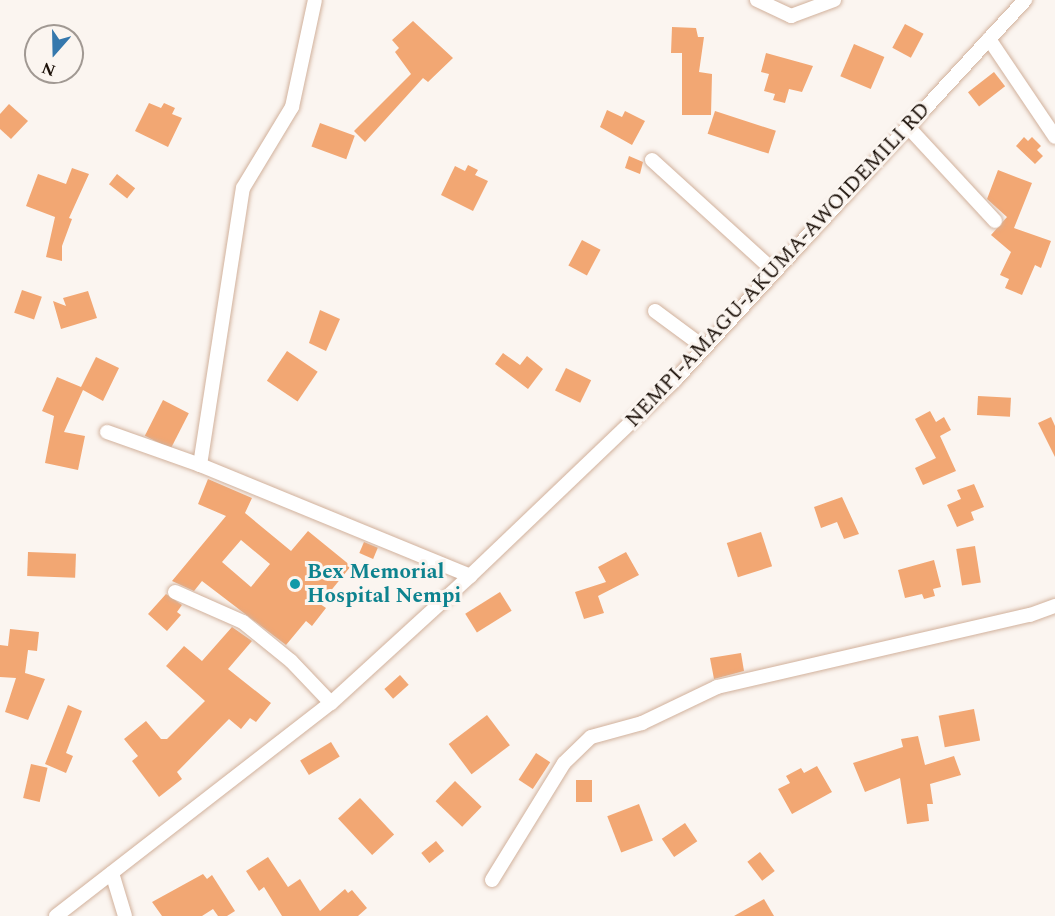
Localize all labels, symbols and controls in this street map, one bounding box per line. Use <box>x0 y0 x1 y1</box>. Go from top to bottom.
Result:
north arrow <box>24 24 84 84</box>
text: N <box>38 56 59 83</box>
street label: NEMPI-AMAGU-AKUMA-AWOIDEMILI RD <box>620 97 936 433</box>
place label: Bex Memorial Hospital Nempi <box>307 559 461 609</box>
marker: Bex Memorial Hospital Nempi <box>288 577 302 591</box>

